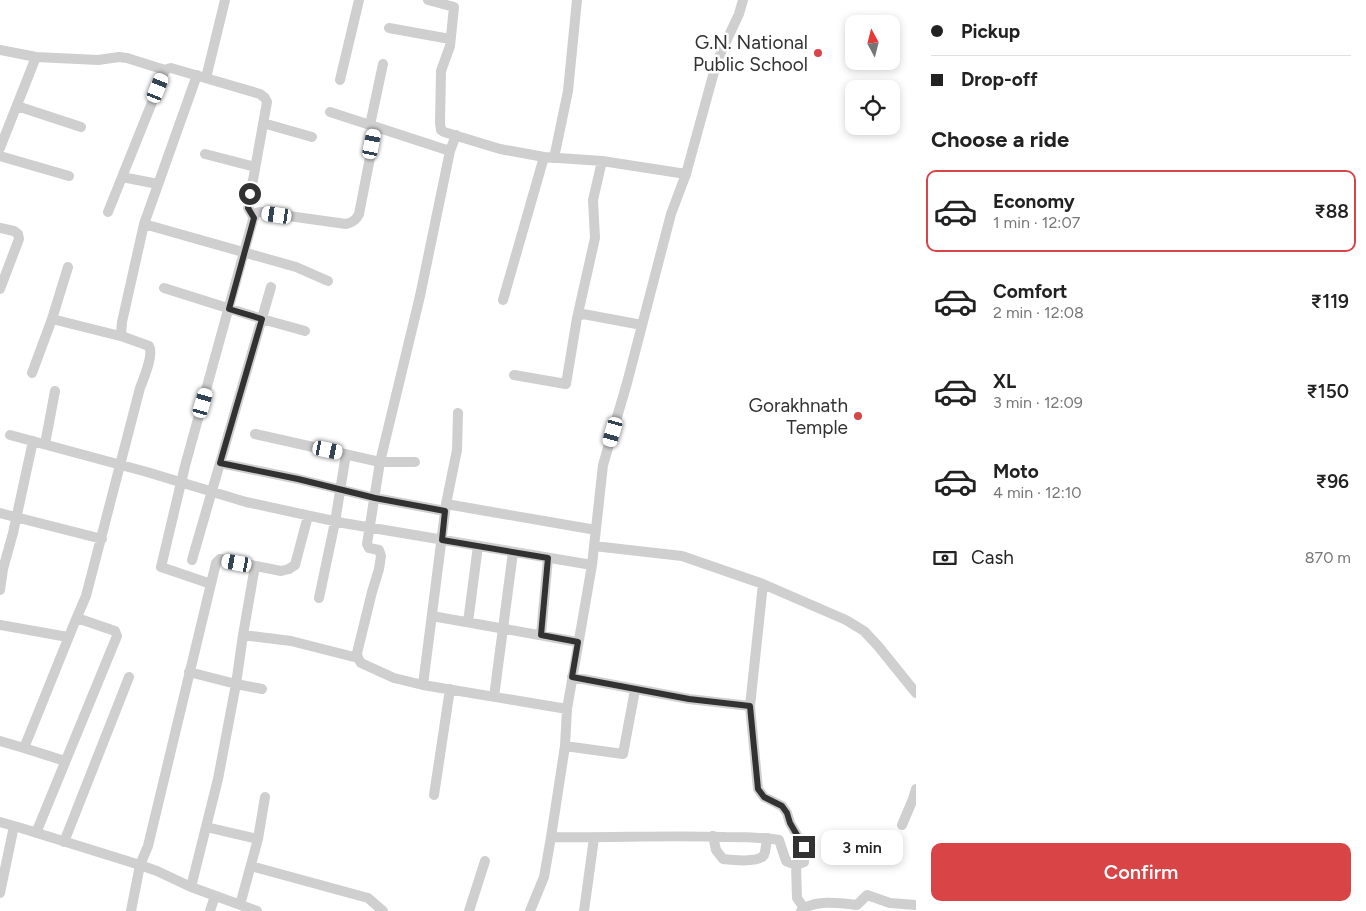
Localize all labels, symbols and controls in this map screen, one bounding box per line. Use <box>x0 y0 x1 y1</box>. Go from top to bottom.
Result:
north arrow <box>845 15 900 70</box>
map controls <box>845 15 900 135</box>
text: Pickup <box>961 20 1020 43</box>
place label: G.N. National Public School <box>693 31 808 76</box>
marker: G.N. National Public School <box>812 47 824 59</box>
text: Drop-off <box>961 68 1038 91</box>
car <box>145 71 170 105</box>
button: locate <box>845 80 900 135</box>
text: Choose a ride <box>931 126 1069 153</box>
car <box>361 128 382 160</box>
route start <box>239 183 261 205</box>
icon: car <box>933 189 978 234</box>
text: Economy <box>993 190 1075 213</box>
text: ₹88 <box>1314 200 1349 223</box>
car <box>261 205 292 225</box>
text: 1 min · 12:07 <box>993 213 1080 232</box>
icon: car <box>933 279 978 324</box>
text: Comfort <box>993 280 1068 303</box>
text: ₹119 <box>1311 290 1349 313</box>
text: 2 min · 12:08 <box>993 303 1084 322</box>
icon: car <box>933 369 978 414</box>
text: XL <box>993 370 1016 393</box>
text: ₹150 <box>1306 380 1349 403</box>
car <box>191 387 214 419</box>
text: 3 min · 12:09 <box>993 393 1083 412</box>
place label: Gorakhnath Temple <box>749 394 848 439</box>
marker: Gorakhnath Temple <box>852 410 864 422</box>
car <box>601 416 624 448</box>
car <box>311 440 344 460</box>
icon: car <box>933 459 978 504</box>
text: Moto <box>993 460 1039 483</box>
text: ₹96 <box>1316 470 1349 493</box>
text: 4 min · 12:10 <box>993 483 1082 502</box>
icon: cash <box>931 544 959 572</box>
text: Cash <box>971 546 1014 569</box>
text: 870 m <box>1305 548 1351 567</box>
car <box>220 553 253 573</box>
callout: 3 min <box>822 830 904 864</box>
route end <box>793 836 815 858</box>
text: 3 min <box>842 838 882 857</box>
button: Confirm <box>931 843 1351 901</box>

